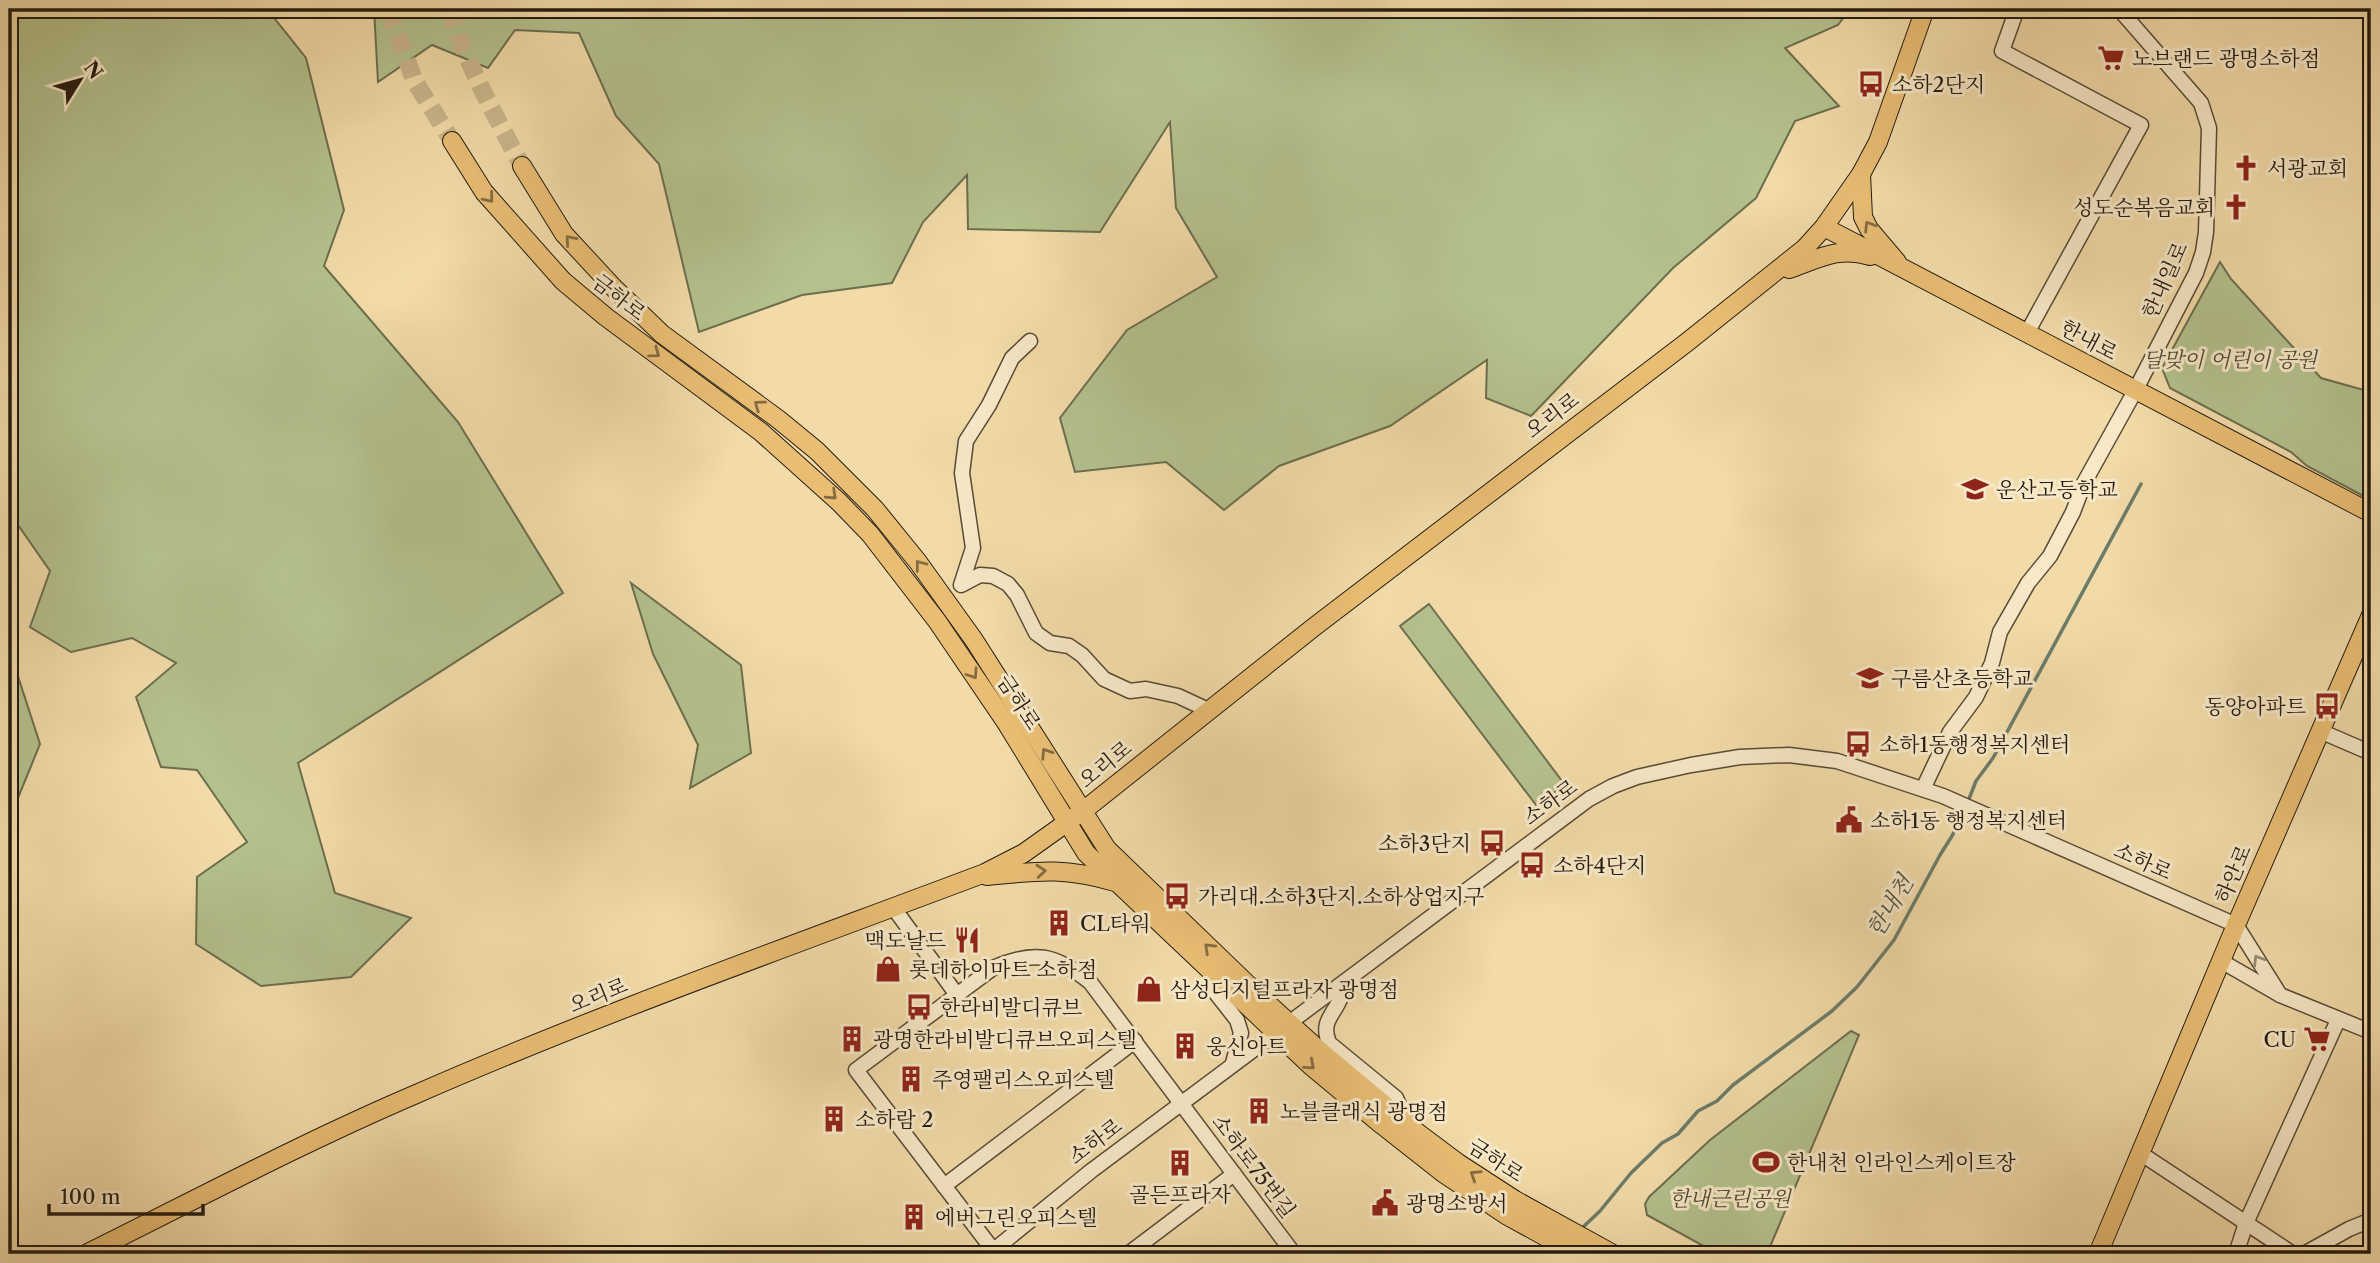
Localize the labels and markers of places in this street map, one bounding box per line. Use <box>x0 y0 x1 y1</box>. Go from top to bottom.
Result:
supermarket icon: 노브랜드 광명소하점 <box>2096 43 2126 73</box>
place label: 노브랜드 광명소하점 <box>2132 46 2320 71</box>
bus stop icon: 소하2단지 <box>1856 69 1886 99</box>
place label: 소하2단지 <box>1892 72 1985 97</box>
church icon: 서광교회 <box>2231 153 2261 183</box>
place label: 서광교회 <box>2267 156 2348 181</box>
church icon: 성도순복음교회 <box>2221 192 2251 222</box>
place label: 성도순복음교회 <box>2073 195 2215 220</box>
school or university icon: 운산고등학교 <box>1960 474 1990 504</box>
place label: 운산고등학교 <box>1996 477 2118 502</box>
school or university icon: 구름산초등학교 <box>1855 663 1885 693</box>
place label: 구름산초등학교 <box>1891 666 2033 691</box>
bus stop icon: 동양아파트 <box>2312 691 2342 721</box>
place label: 동양아파트 <box>2205 694 2306 719</box>
bus stop icon: 소하1동행정복지센터 <box>1843 729 1873 759</box>
place label: 소하1동행정복지센터 <box>1879 732 2070 757</box>
public building icon: 소하1동 행정복지센터 <box>1834 805 1864 835</box>
place label: 소하1동 행정복지센터 <box>1870 808 2067 833</box>
bus stop icon: 소하3단지 <box>1477 828 1507 858</box>
place label: 소하3단지 <box>1378 831 1471 856</box>
bus stop icon: 소하4단지 <box>1517 850 1547 880</box>
place label: 소하4단지 <box>1553 853 1646 878</box>
bus stop icon: 가리대.소하3단지.소하상업지구 <box>1162 881 1192 911</box>
place label: 가리대.소하3단지.소하상업지구 <box>1198 884 1484 909</box>
building icon: CL타워 <box>1044 908 1074 938</box>
place label: CL타워 <box>1080 911 1151 936</box>
restaurant icon: 맥도날드 <box>952 925 982 955</box>
place label: 맥도날드 <box>865 928 946 953</box>
shop icon: 롯데하이마트 소하점 <box>873 954 903 984</box>
place label: 롯데하이마트 소하점 <box>909 957 1097 982</box>
shop icon: 삼성디지털프라자 광명점 <box>1134 974 1164 1004</box>
place label: 삼성디지털프라자 광명점 <box>1170 977 1399 1002</box>
bus stop icon: 한라비발디큐브 <box>904 992 934 1022</box>
place label: 한라비발디큐브 <box>940 995 1082 1020</box>
building icon: 광명한라비발디큐브오피스텔 <box>837 1024 867 1054</box>
supermarket icon: CU <box>2302 1024 2332 1054</box>
place label: 광명한라비발디큐브오피스텔 <box>873 1027 1137 1052</box>
place label: CU <box>2264 1027 2296 1052</box>
building icon: 웅신아트 <box>1170 1031 1200 1061</box>
place label: 웅신아트 <box>1206 1034 1287 1059</box>
building icon: 주영팰리스오피스텔 <box>896 1064 926 1094</box>
place label: 주영팰리스오피스텔 <box>932 1067 1115 1092</box>
building icon: 노블클래식 광명점 <box>1244 1096 1274 1126</box>
place label: 노블클래식 광명점 <box>1280 1099 1448 1124</box>
building icon: 소하람 2 <box>819 1104 849 1134</box>
place label: 소하람 2 <box>855 1107 934 1132</box>
sports icon: 한내천 인라인스케이트장 <box>1751 1147 1781 1177</box>
building icon: 골든프라자 <box>1165 1148 1195 1178</box>
place label: 한내천 인라인스케이트장 <box>1787 1150 2016 1175</box>
place label: 골든프라자 <box>1129 1182 1231 1207</box>
public building icon: 광명소방서 <box>1370 1188 1400 1218</box>
place label: 광명소방서 <box>1406 1191 1507 1216</box>
building icon: 에버그린오피스텔 <box>899 1202 929 1232</box>
place label: 에버그린오피스텔 <box>935 1205 1097 1230</box>

